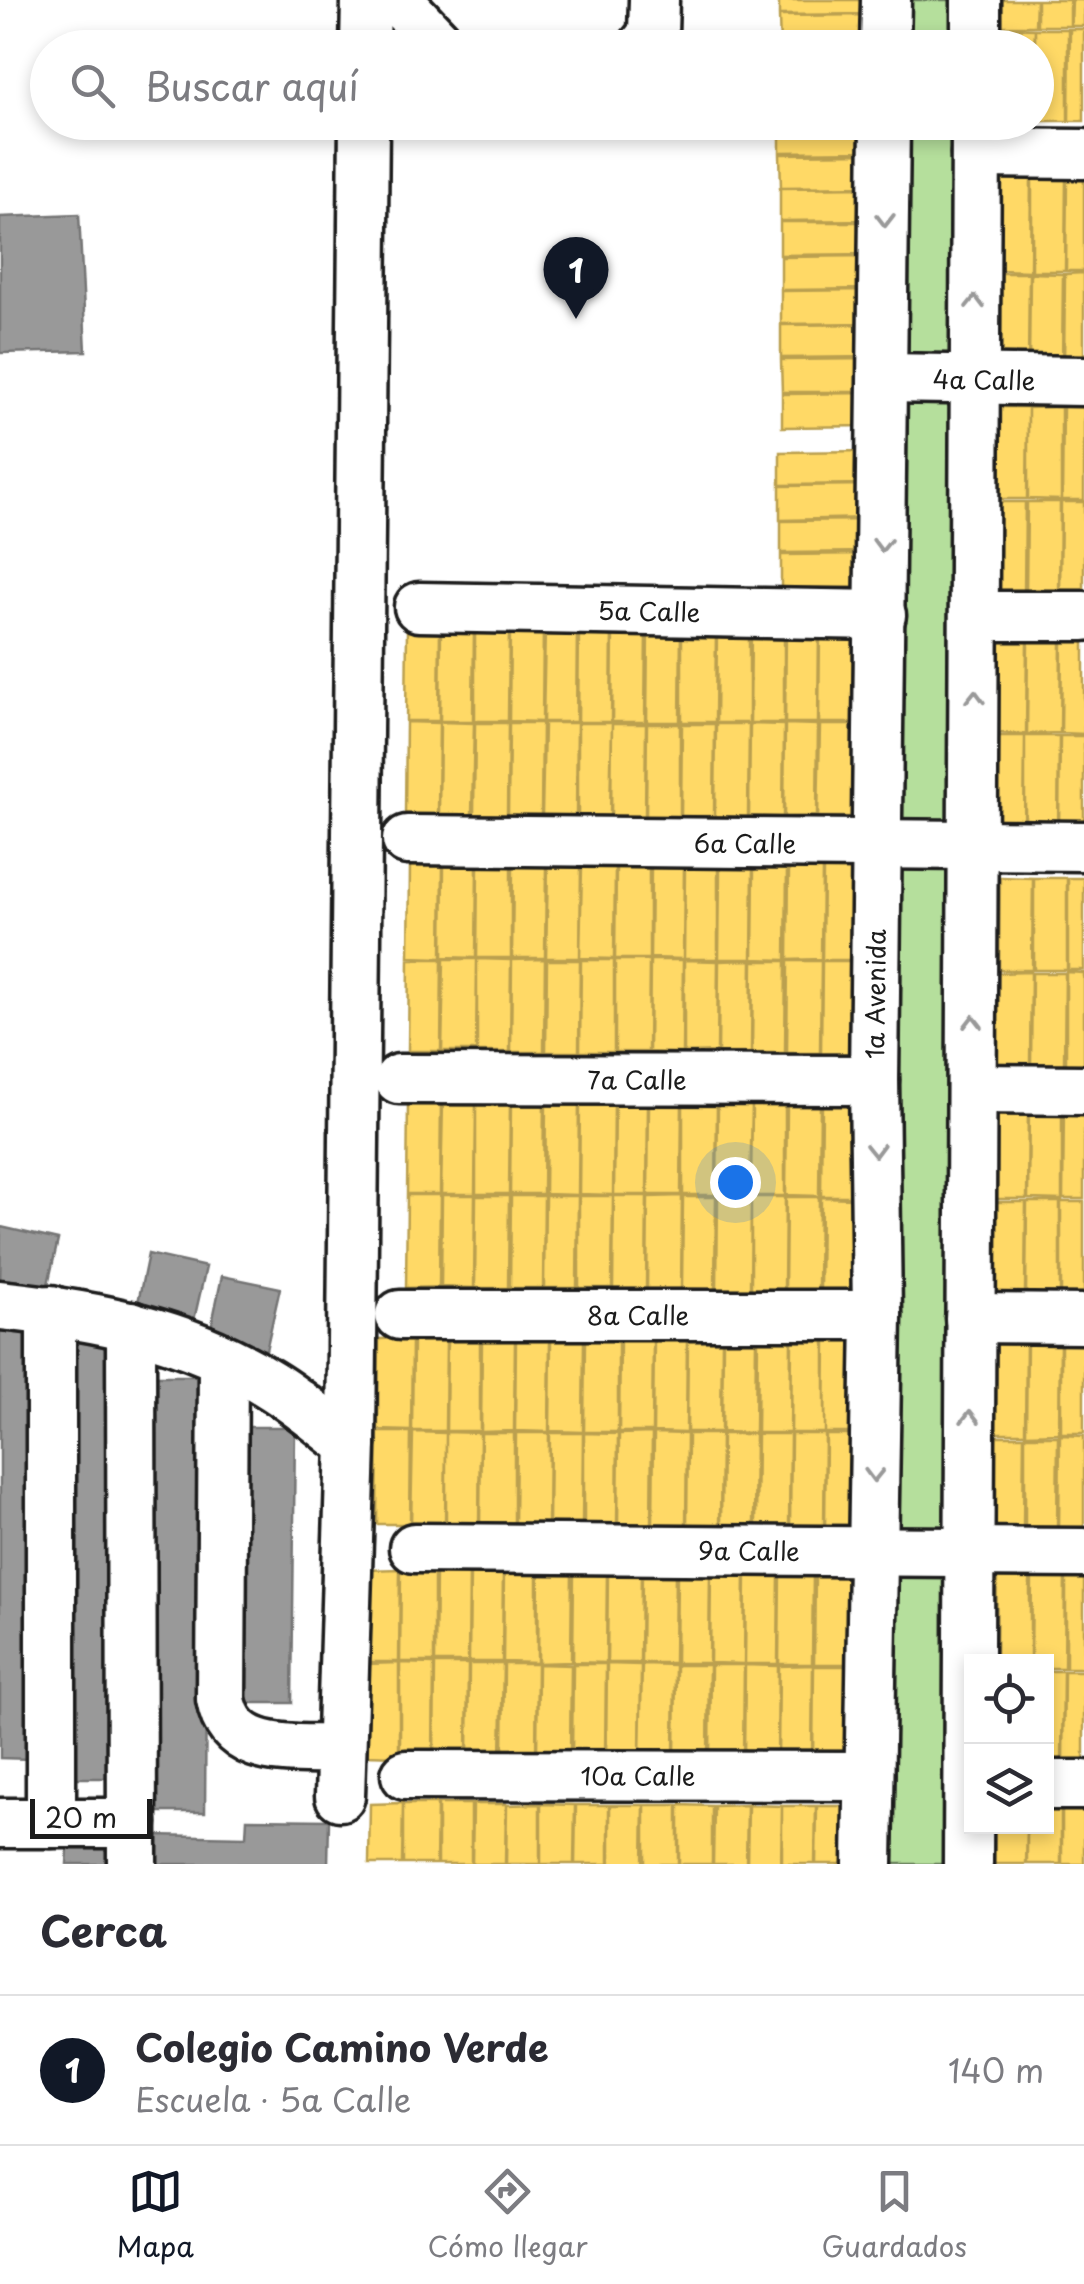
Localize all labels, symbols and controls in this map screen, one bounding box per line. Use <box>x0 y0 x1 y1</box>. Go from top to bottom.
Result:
search box <box>30 30 1054 140</box>
text: Buscar aquí <box>145 57 359 114</box>
icon: search <box>65 58 120 113</box>
one-way arrow <box>874 212 896 228</box>
pin: 1 <box>544 236 608 319</box>
one-way arrow <box>964 293 985 309</box>
street label: 4a Calle <box>932 360 1036 399</box>
one-way arrow <box>871 538 893 553</box>
street label: 5a Calle <box>597 591 701 631</box>
one-way arrow <box>964 688 985 704</box>
street label: 6a Calle <box>694 824 796 862</box>
street label: 1a Avenida <box>855 929 895 1059</box>
one-way arrow <box>962 1013 984 1028</box>
street label: 7a Calle <box>587 1060 687 1099</box>
one-way arrow <box>864 1142 886 1158</box>
your location <box>710 1157 761 1208</box>
street label: 8a Calle <box>587 1296 689 1334</box>
one-way arrow <box>959 1408 981 1424</box>
one-way arrow <box>863 1468 885 1483</box>
street label: 9a Calle <box>698 1531 800 1570</box>
map controls <box>964 1654 1054 1834</box>
button: locate <box>964 1654 1054 1744</box>
button: layers <box>964 1744 1054 1834</box>
street label: 10a Calle <box>580 1756 696 1795</box>
scale bar <box>30 1794 152 1838</box>
text: 20 m <box>45 1795 117 1838</box>
text: Cerca <box>40 1898 167 1961</box>
text: Colegio Camino Verde <box>135 2018 549 2075</box>
text: 1 <box>65 2046 80 2094</box>
text: 140 m <box>948 2046 1044 2094</box>
text: Escuela · 5a Calle <box>135 2075 411 2123</box>
tab: Mapa <box>117 2164 194 2267</box>
tab: Cómo llegar <box>428 2164 588 2267</box>
tab: Guardados <box>821 2164 967 2267</box>

